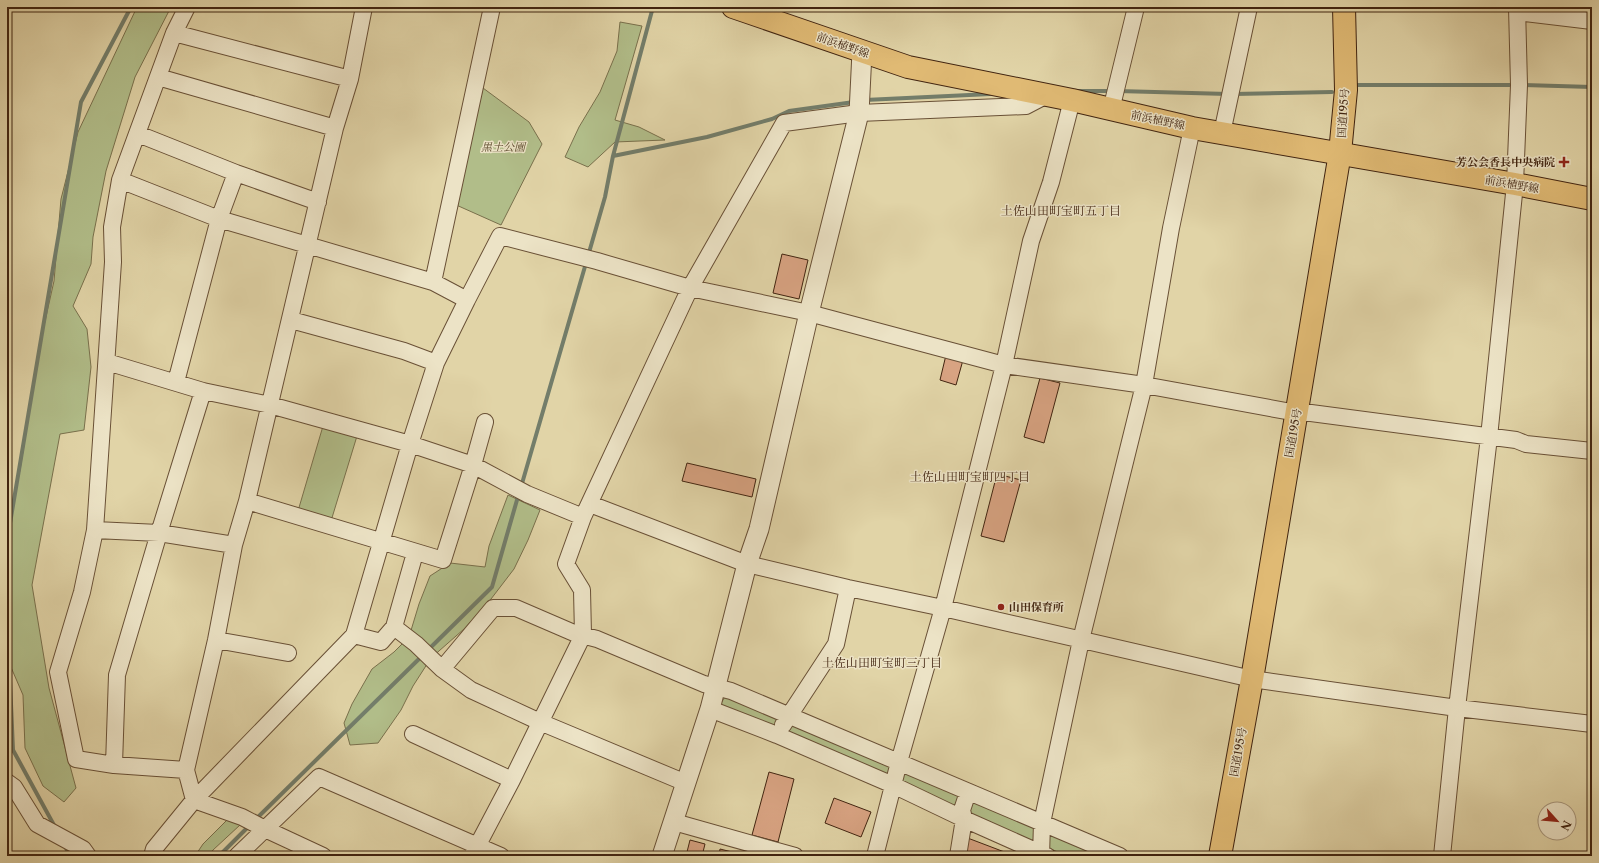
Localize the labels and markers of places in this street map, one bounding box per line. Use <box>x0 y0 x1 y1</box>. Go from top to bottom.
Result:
place label: 芳公会香長中央病院 <box>1456 155 1555 169</box>
marker: 芳公会香長中央病院 <box>1558 156 1570 168</box>
place label: 山田保育所 <box>1009 600 1064 614</box>
marker: 山田保育所 <box>996 602 1006 612</box>

